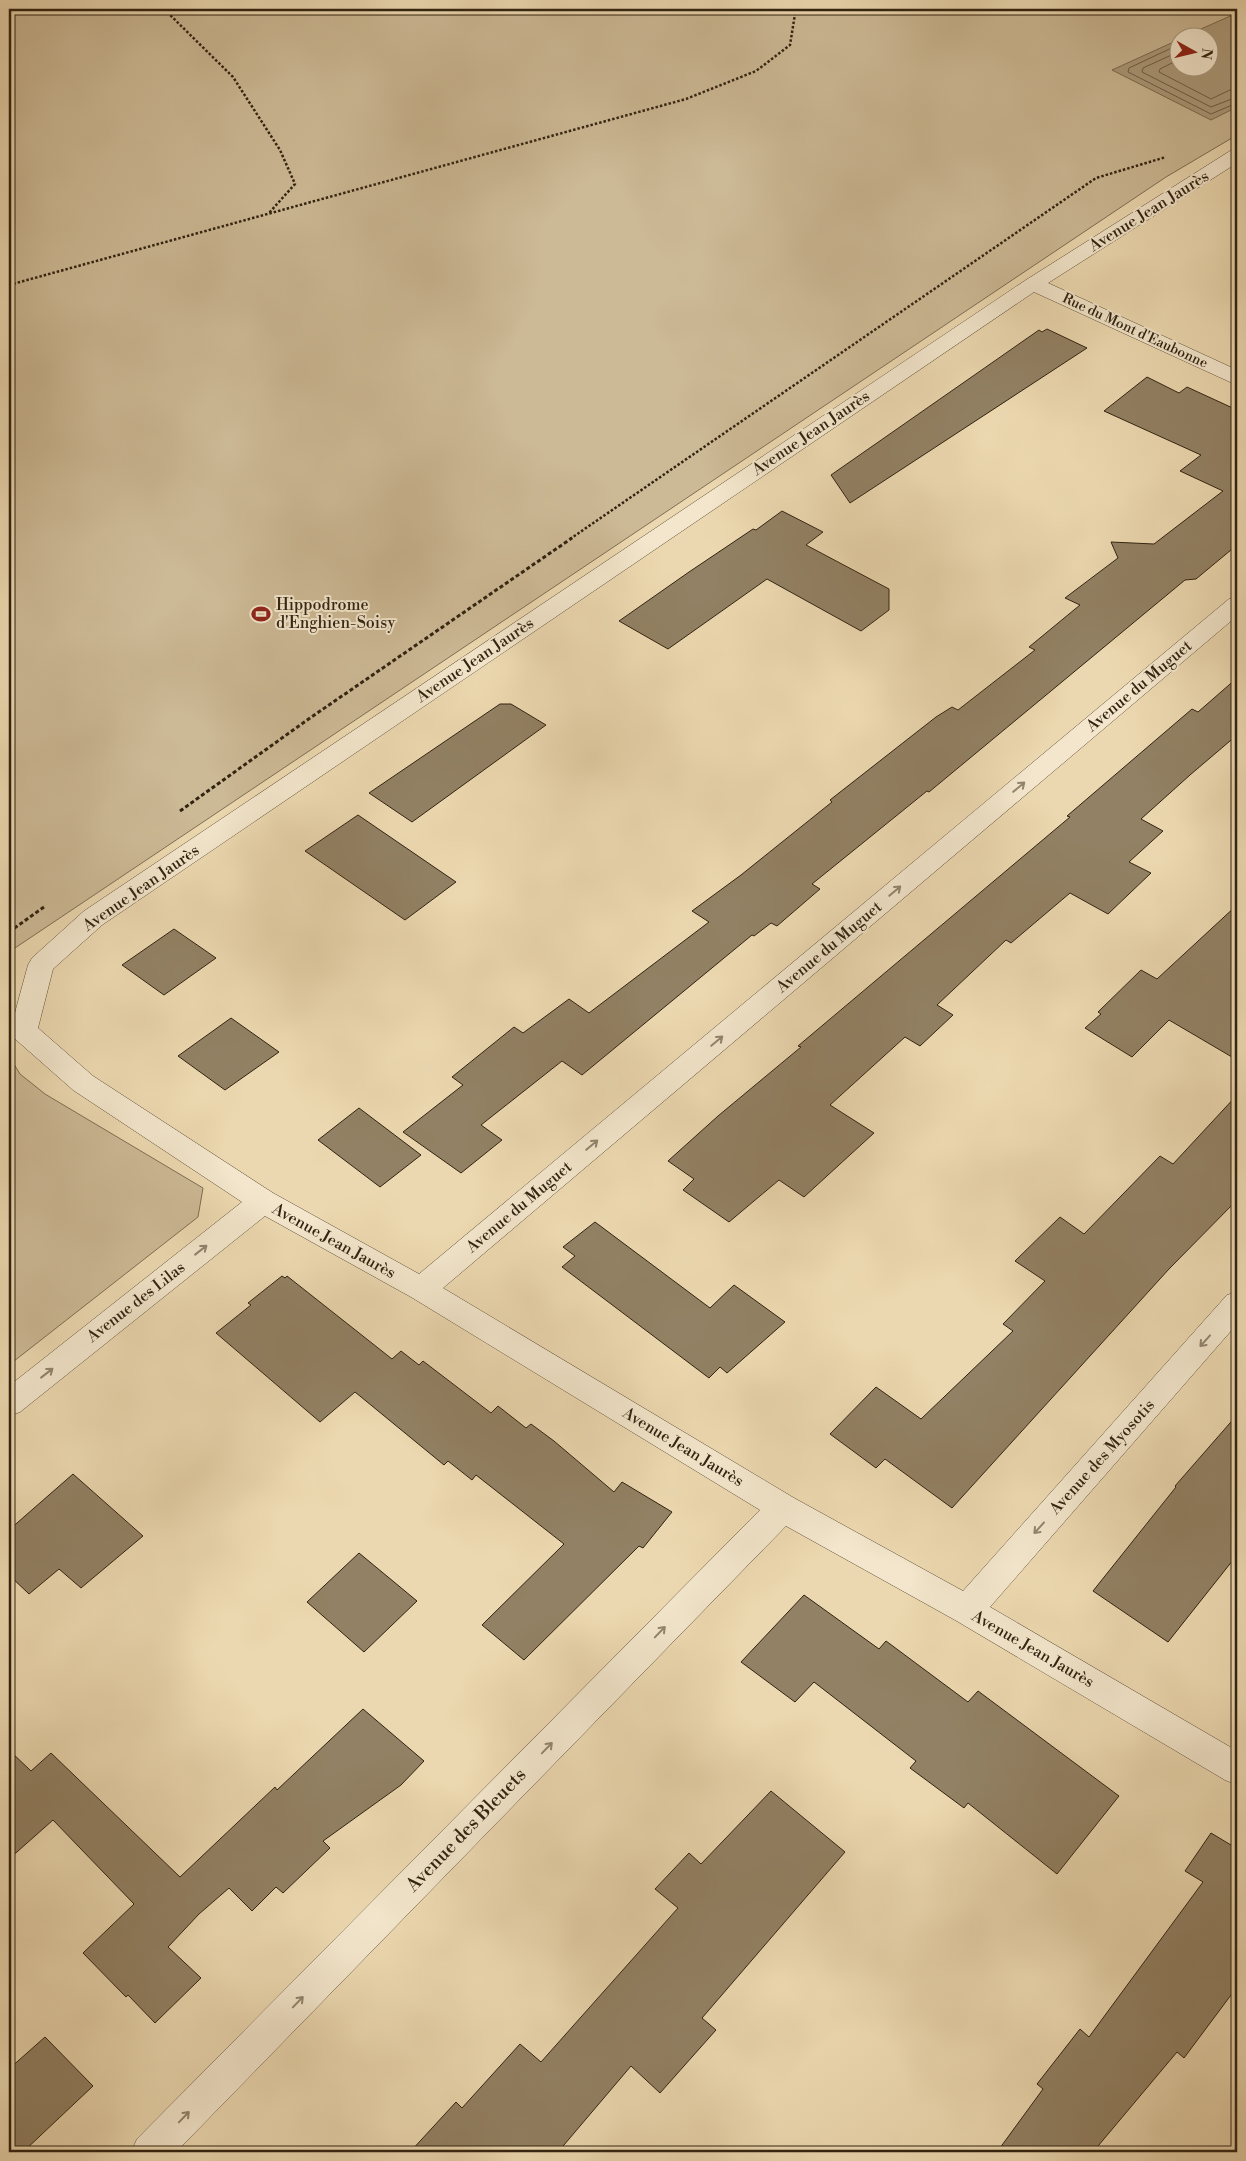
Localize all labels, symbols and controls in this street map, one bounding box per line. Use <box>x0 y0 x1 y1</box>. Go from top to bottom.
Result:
north arrow <box>1168 28 1218 78</box>
text: N <box>1196 47 1216 60</box>
street label: Avenue Jean Jaurès <box>1084 166 1213 257</box>
street label: Rue du Mont d'Eaubonne <box>1059 289 1211 373</box>
street label: Avenue Jean Jaurès <box>747 386 874 480</box>
place label: Hippodrome d'Enghien-Soisy <box>276 595 395 633</box>
sports icon: Hippodrome d'Enghien-Soisy <box>250 603 272 625</box>
street label: Avenue Jean Jaurès <box>411 613 538 707</box>
street label: Avenue du Muguet <box>1081 636 1196 737</box>
one-way arrow <box>1013 781 1026 793</box>
street label: Avenue Jean Jaurès <box>78 840 203 936</box>
one-way arrow <box>888 886 901 897</box>
street label: Avenue du Muguet <box>771 897 886 998</box>
one-way arrow <box>710 1035 723 1046</box>
one-way arrow <box>585 1140 598 1151</box>
street label: Avenue du Muguet <box>461 1157 576 1258</box>
street label: Avenue Jean Jaurès <box>268 1198 399 1283</box>
one-way arrow <box>195 1244 208 1255</box>
street label: Avenue des Lilas <box>82 1257 189 1347</box>
one-way arrow <box>1199 1334 1211 1347</box>
one-way arrow <box>40 1367 53 1378</box>
street label: Avenue des Myosotis <box>1044 1395 1159 1519</box>
street label: Avenue Jean Jaurès <box>618 1402 747 1491</box>
one-way arrow <box>1034 1521 1045 1534</box>
street label: Avenue Jean Jaurès <box>967 1605 1098 1692</box>
one-way arrow <box>654 1627 666 1639</box>
one-way arrow <box>541 1742 553 1755</box>
street label: Avenue des Bleuets <box>400 1763 531 1898</box>
one-way arrow <box>292 1995 304 2008</box>
one-way arrow <box>178 2111 190 2124</box>

